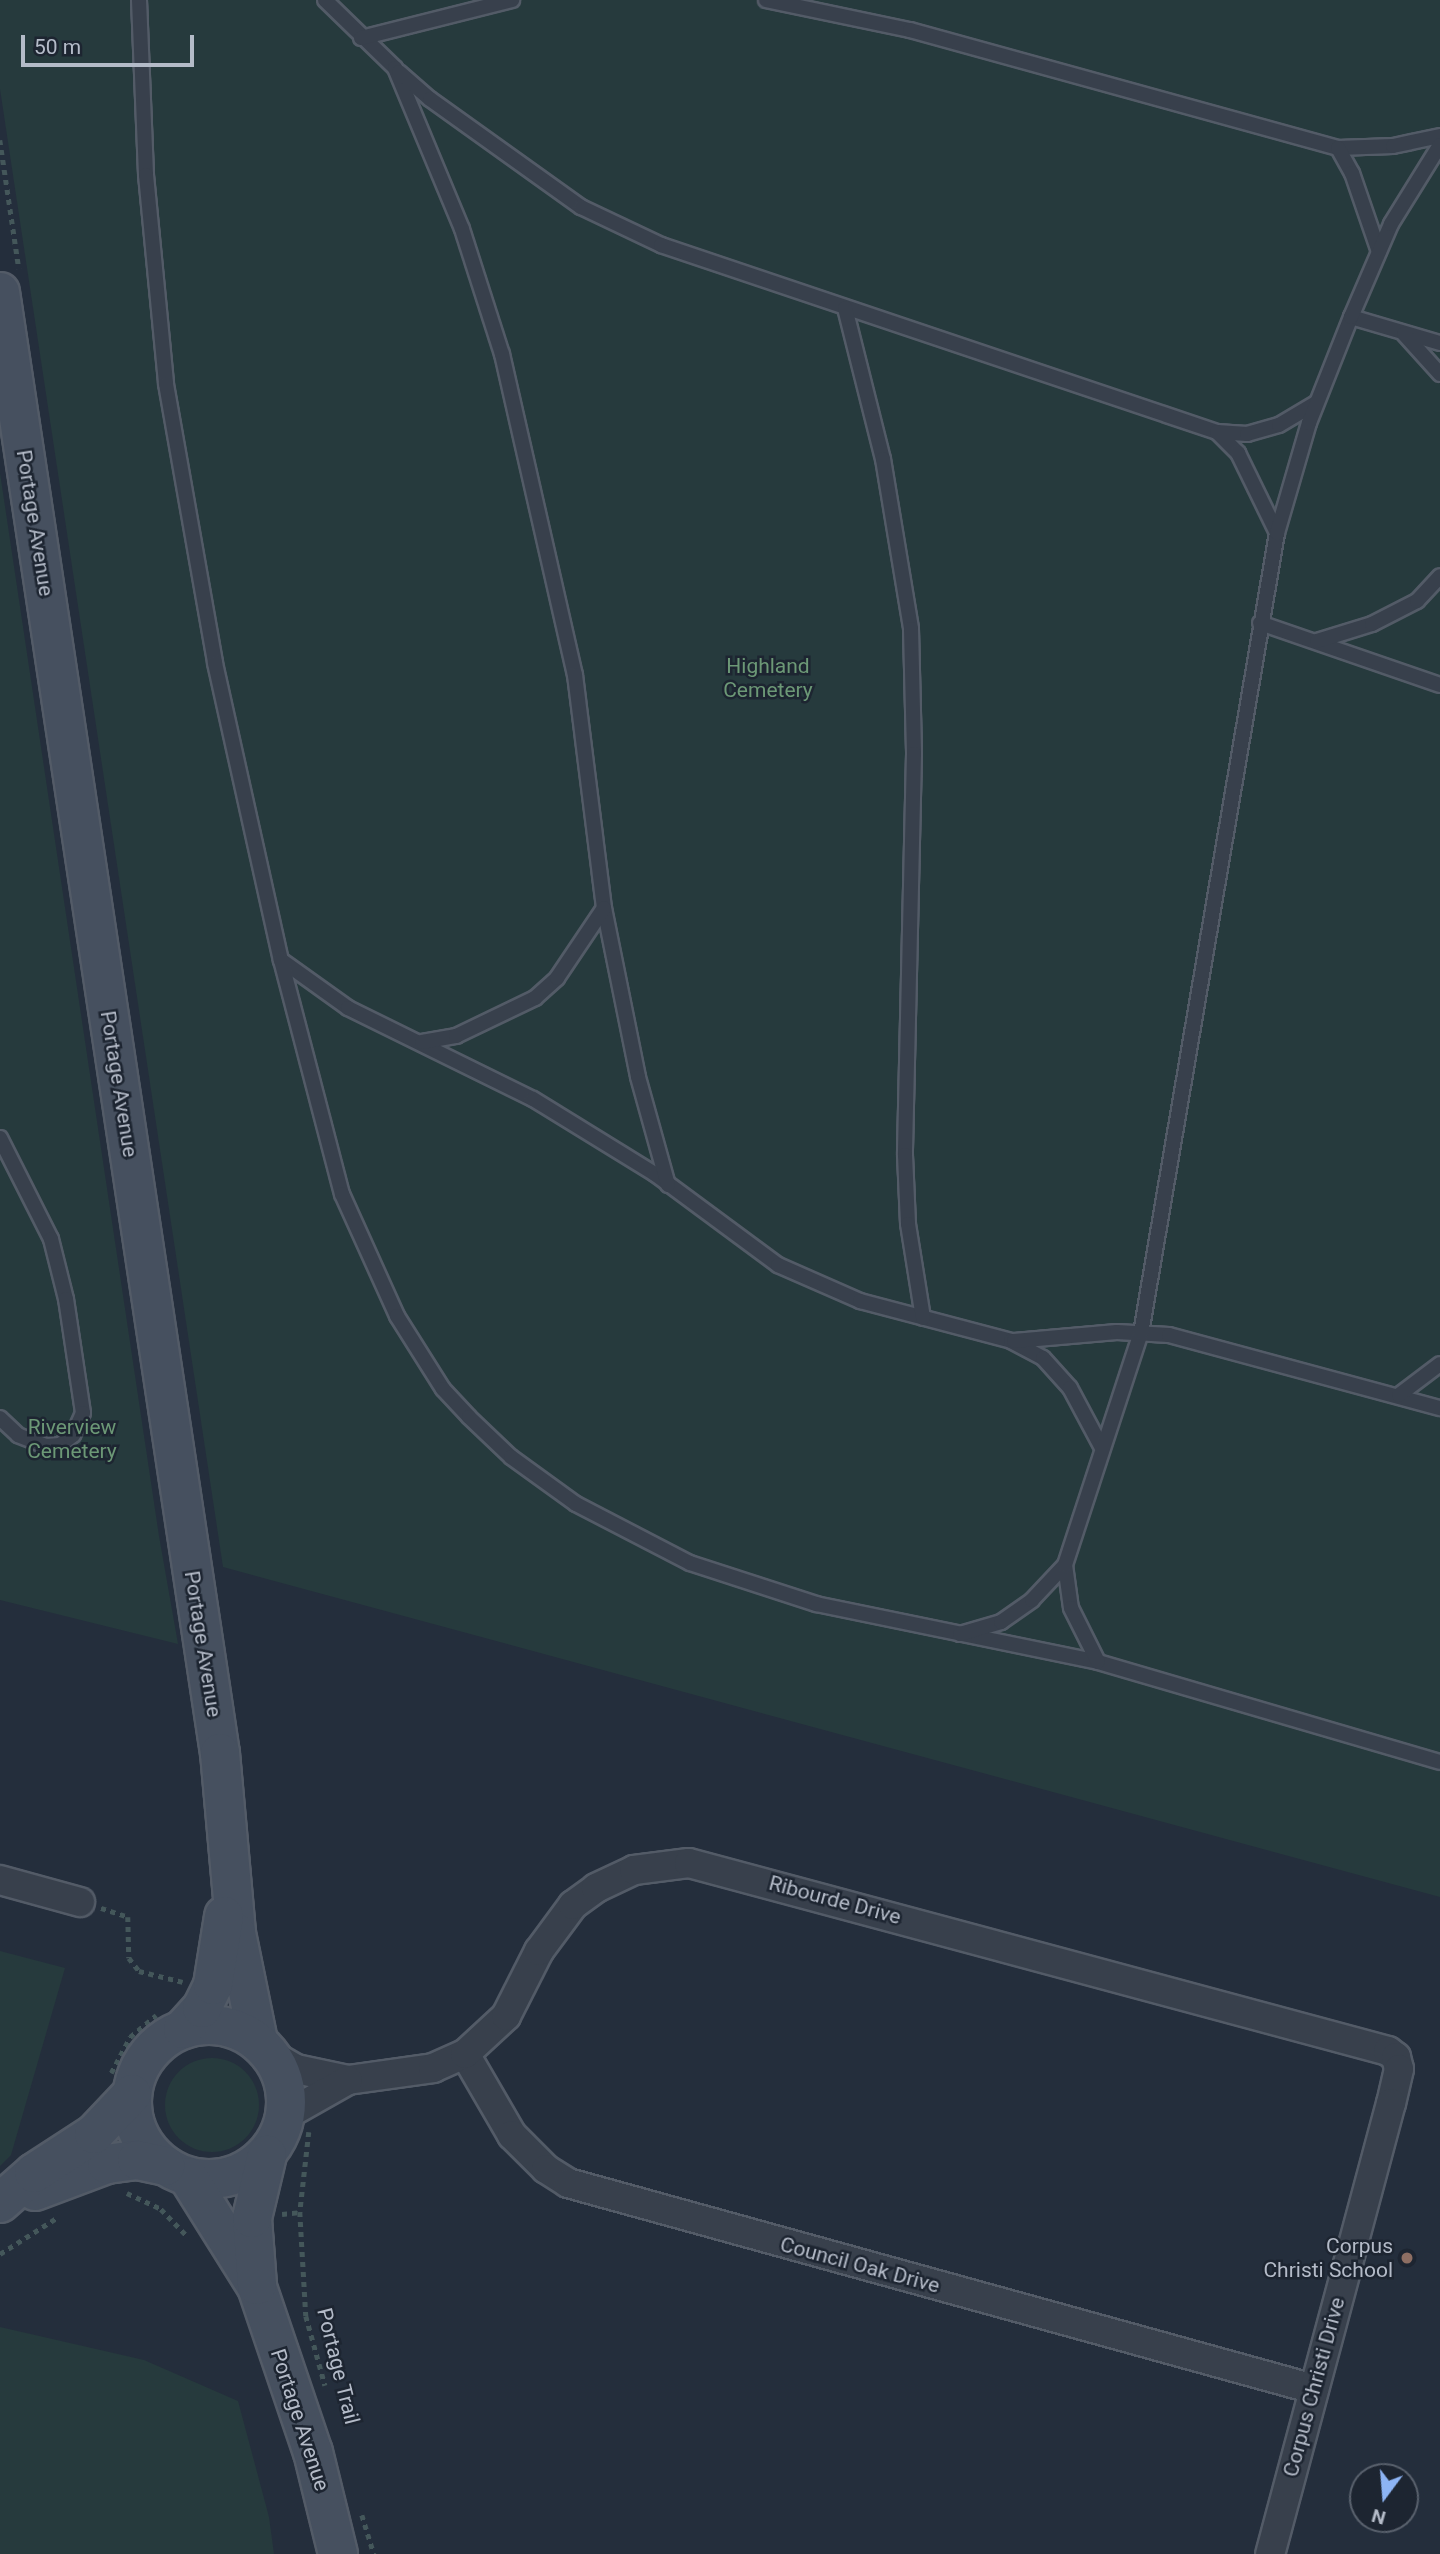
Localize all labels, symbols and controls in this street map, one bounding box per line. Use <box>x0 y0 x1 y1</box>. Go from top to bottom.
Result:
scale bar <box>24 21 198 65</box>
text: 50 m <box>34 35 81 59</box>
street label: Portage Avenue <box>11 448 59 598</box>
park label: Highland Cemetery <box>723 653 813 703</box>
street label: Portage Avenue <box>95 1009 143 1159</box>
park label: Riverview Cemetery <box>27 1414 117 1464</box>
street label: Portage Avenue <box>179 1569 227 1719</box>
street label: Ribourde Drive <box>766 1870 904 1930</box>
street label: Council Oak Drive <box>777 2232 943 2298</box>
place label: Corpus Christi School <box>1263 2233 1393 2283</box>
marker: Corpus Christi School <box>1399 2250 1415 2266</box>
street label: Corpus Christi Drive <box>1278 2294 1350 2480</box>
street label: Portage Trail <box>311 2305 365 2427</box>
street label: Portage Avenue <box>265 2346 335 2494</box>
north arrow <box>1349 2463 1419 2533</box>
text: N <box>1369 2504 1388 2530</box>

